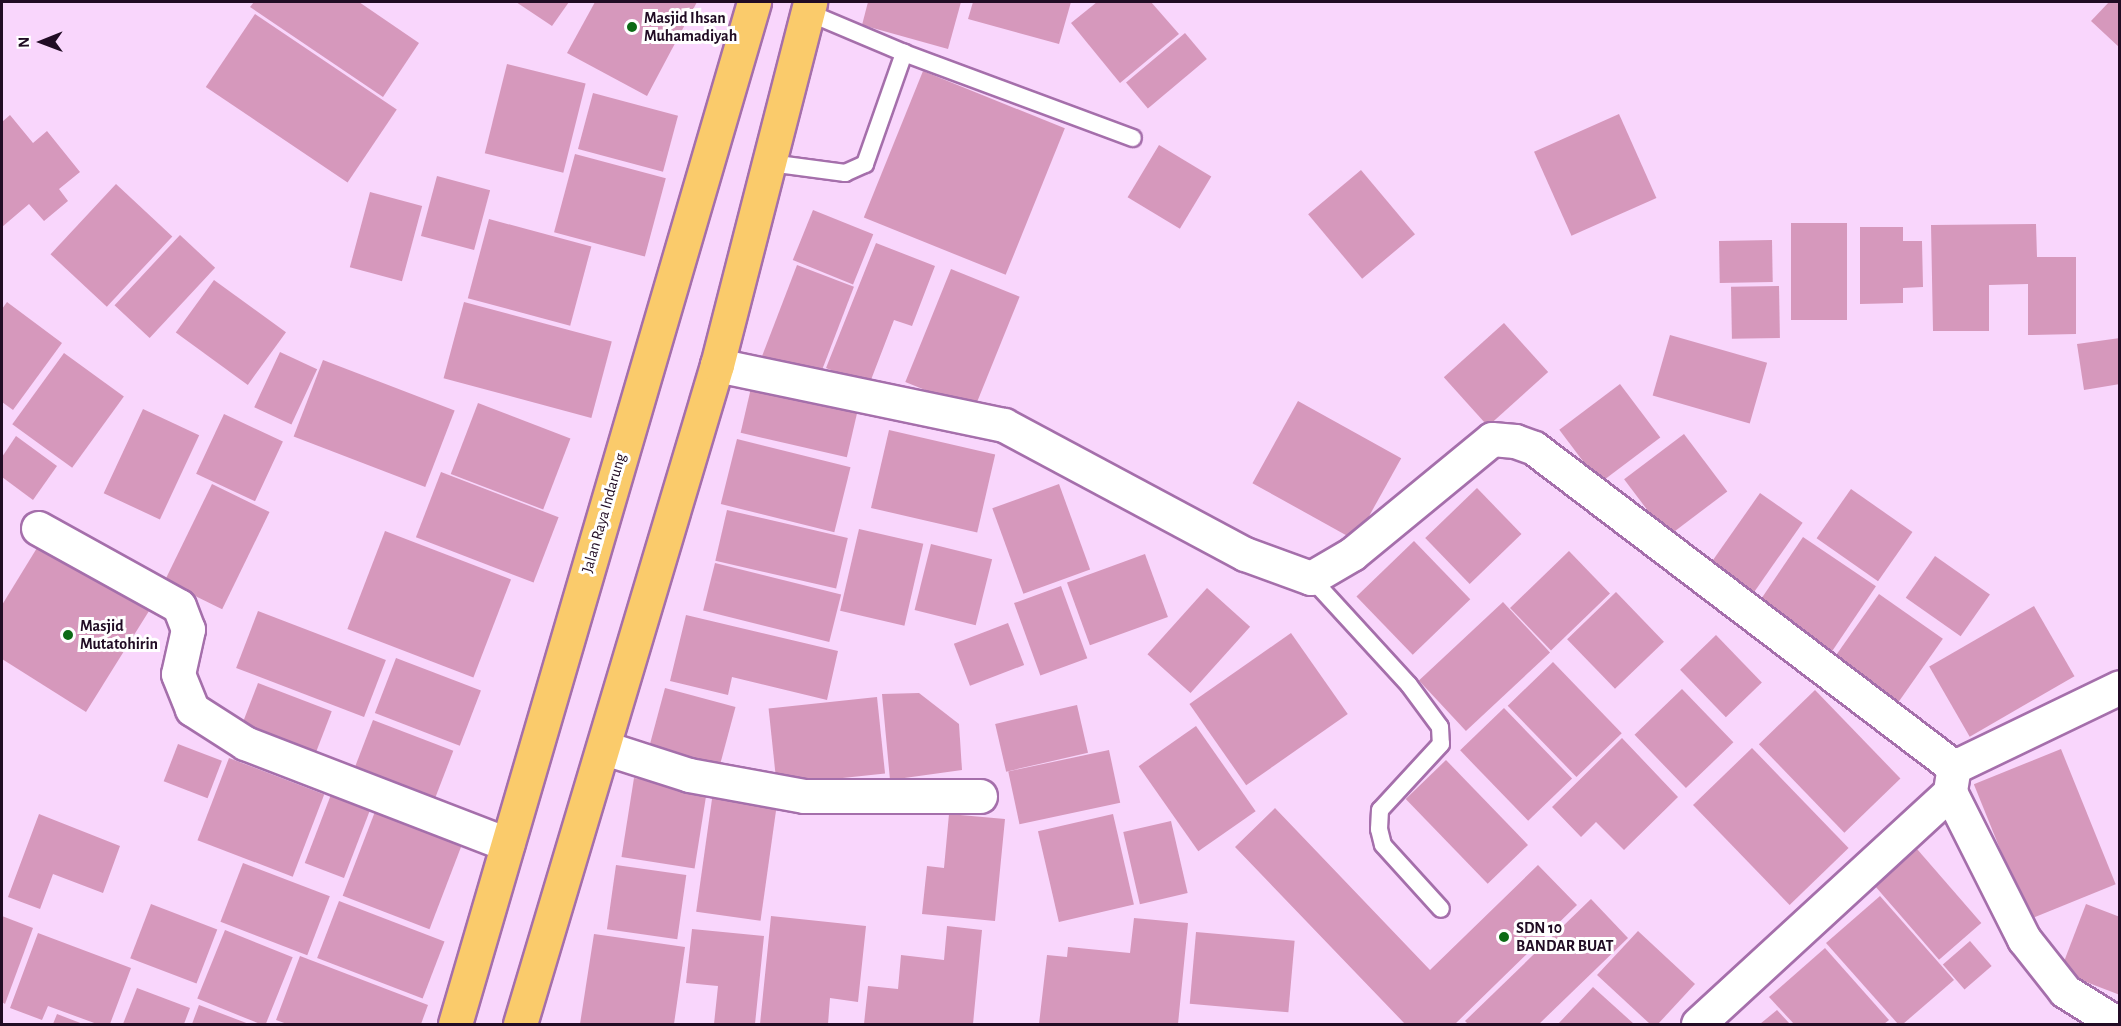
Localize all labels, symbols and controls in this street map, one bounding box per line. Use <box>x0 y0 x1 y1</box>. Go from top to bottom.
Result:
place label: Masjid Ihsan Muhamadiyah <box>644 8 737 46</box>
north arrow <box>12 12 72 72</box>
marker: Masjid Ihsan Muhamadiyah <box>625 20 639 34</box>
text: N <box>16 37 32 48</box>
street label: Jalan Raya Indarung <box>578 451 630 575</box>
place label: Masjid Mutatohirin <box>80 616 158 654</box>
marker: Masjid Mutatohirin <box>61 628 75 642</box>
place label: SDN 10 BANDAR BUAT <box>1516 918 1614 956</box>
marker: SDN 10 BANDAR BUAT <box>1497 930 1511 944</box>

